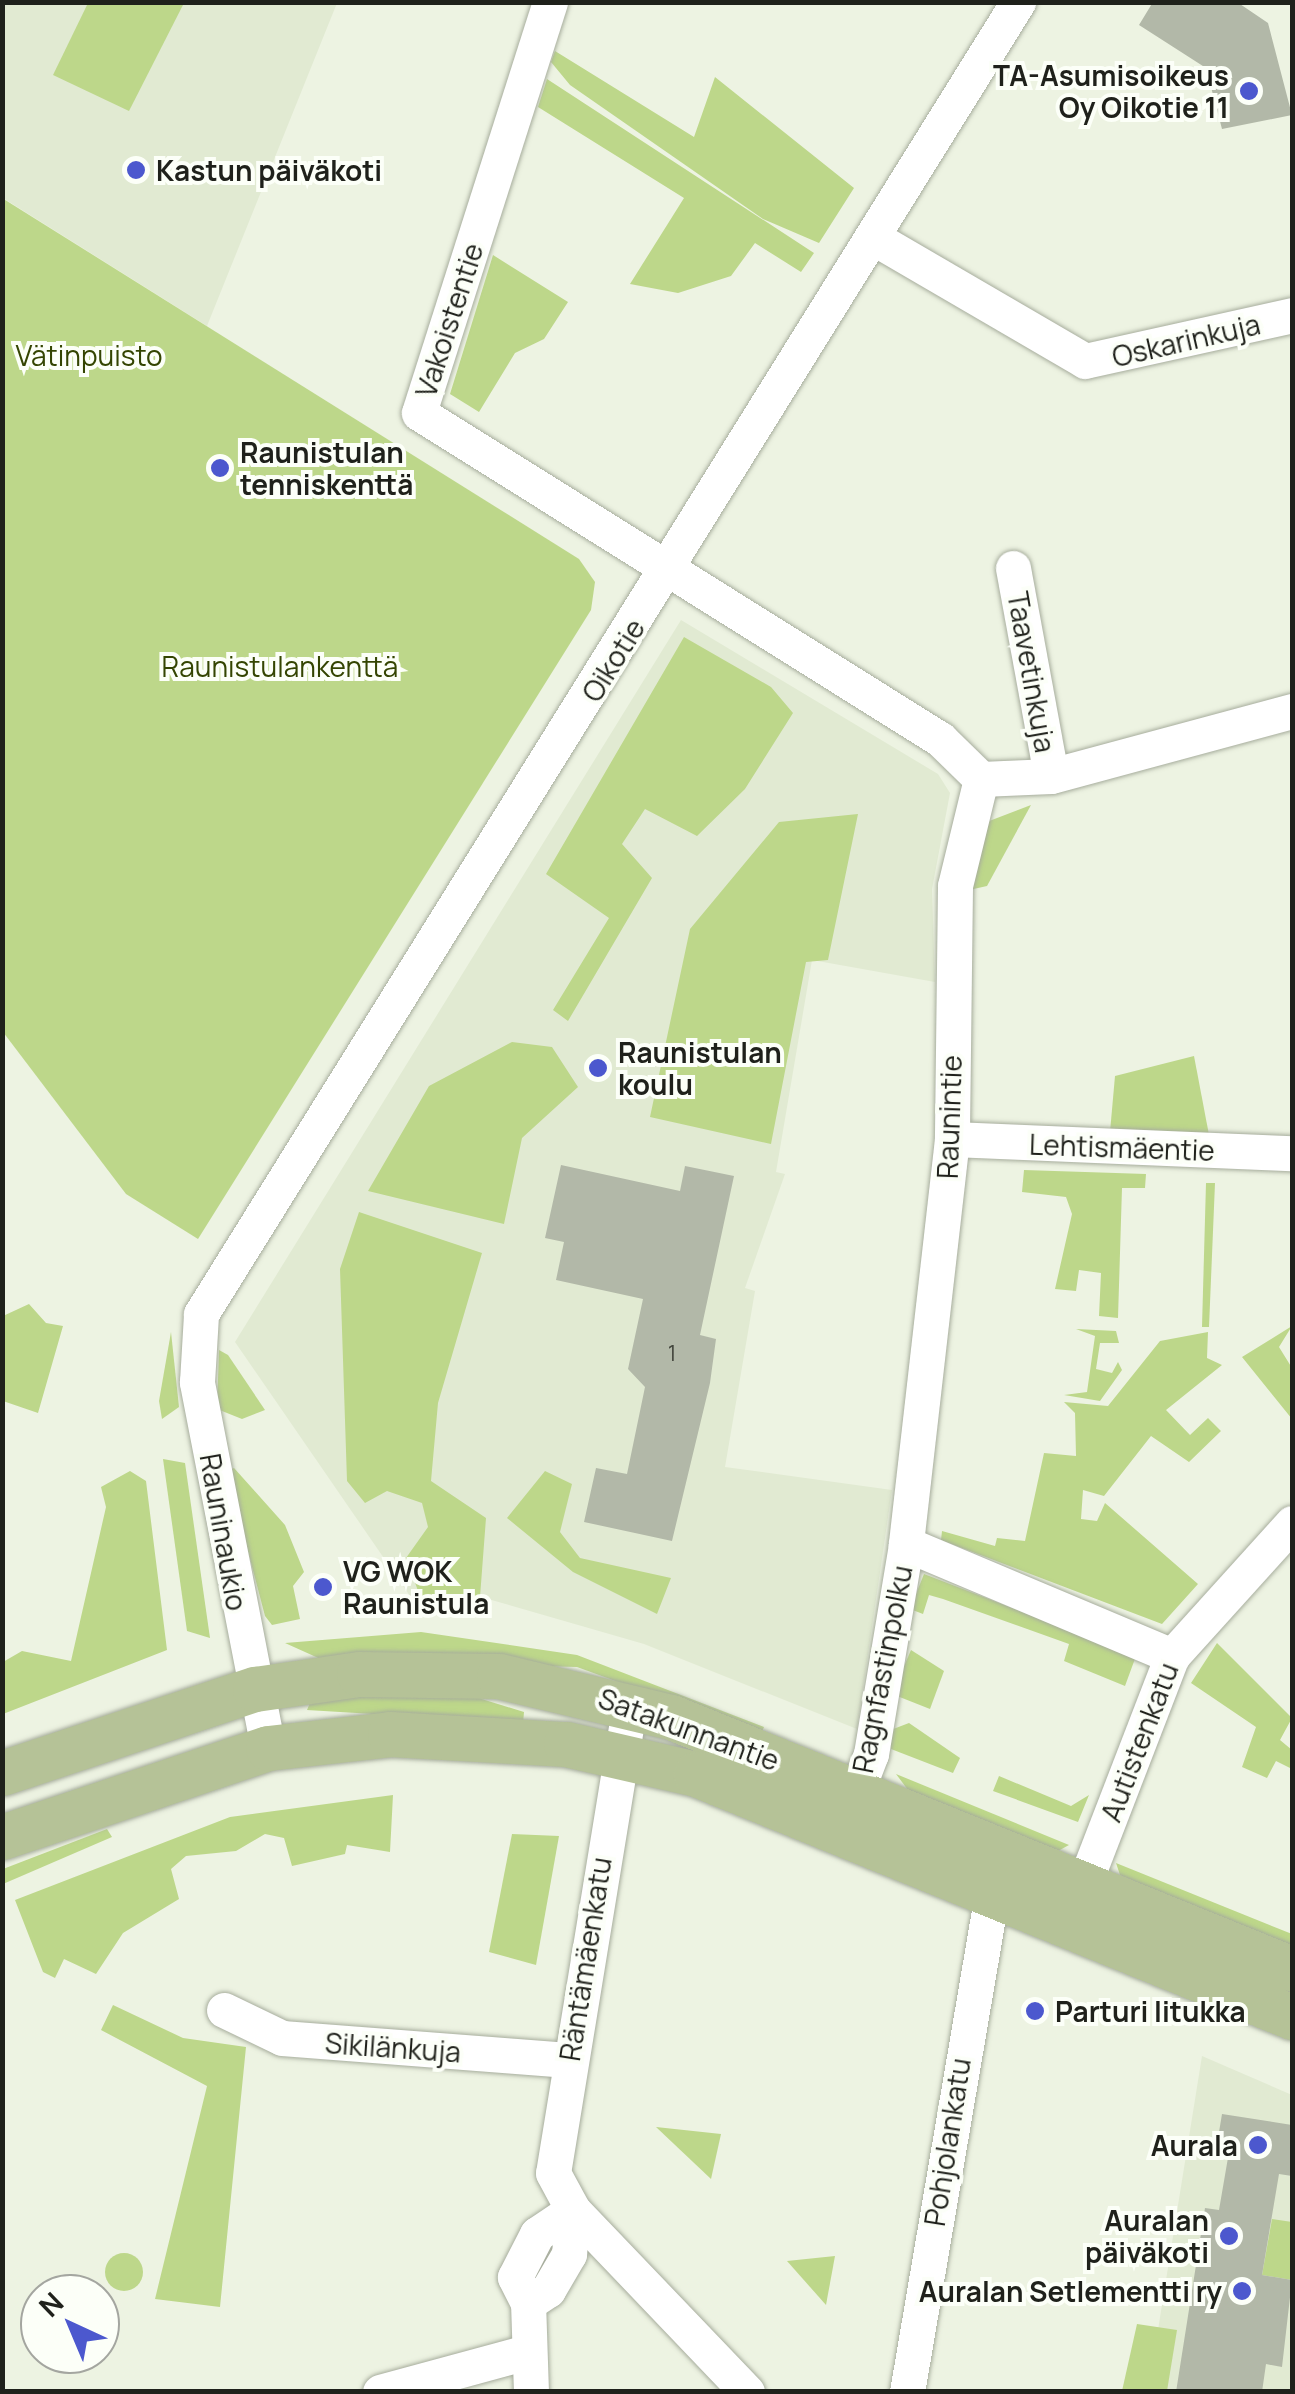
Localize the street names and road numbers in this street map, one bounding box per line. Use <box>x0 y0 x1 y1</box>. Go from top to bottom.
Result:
street label: Vakoistentie <box>408 239 490 401</box>
street label: Oskarinkuja <box>1109 307 1263 373</box>
street label: Taavetinkuja <box>1001 589 1063 755</box>
street label: Oikotie <box>575 612 651 708</box>
street label: Raunintie <box>930 1055 968 1179</box>
street label: Lehtismäentie <box>1029 1127 1215 1167</box>
street label: Rauninaukio <box>194 1451 254 1613</box>
street label: Ragnfastinpolku <box>845 1562 919 1776</box>
street label: Autistenkatu <box>1093 1658 1185 1826</box>
street label: Satakunnantie <box>594 1681 784 1777</box>
street label: Räntämäenkatu <box>552 1855 618 2063</box>
street label: Sikilänkuja <box>324 2025 462 2069</box>
street label: Pohjolankatu <box>917 2056 977 2228</box>

